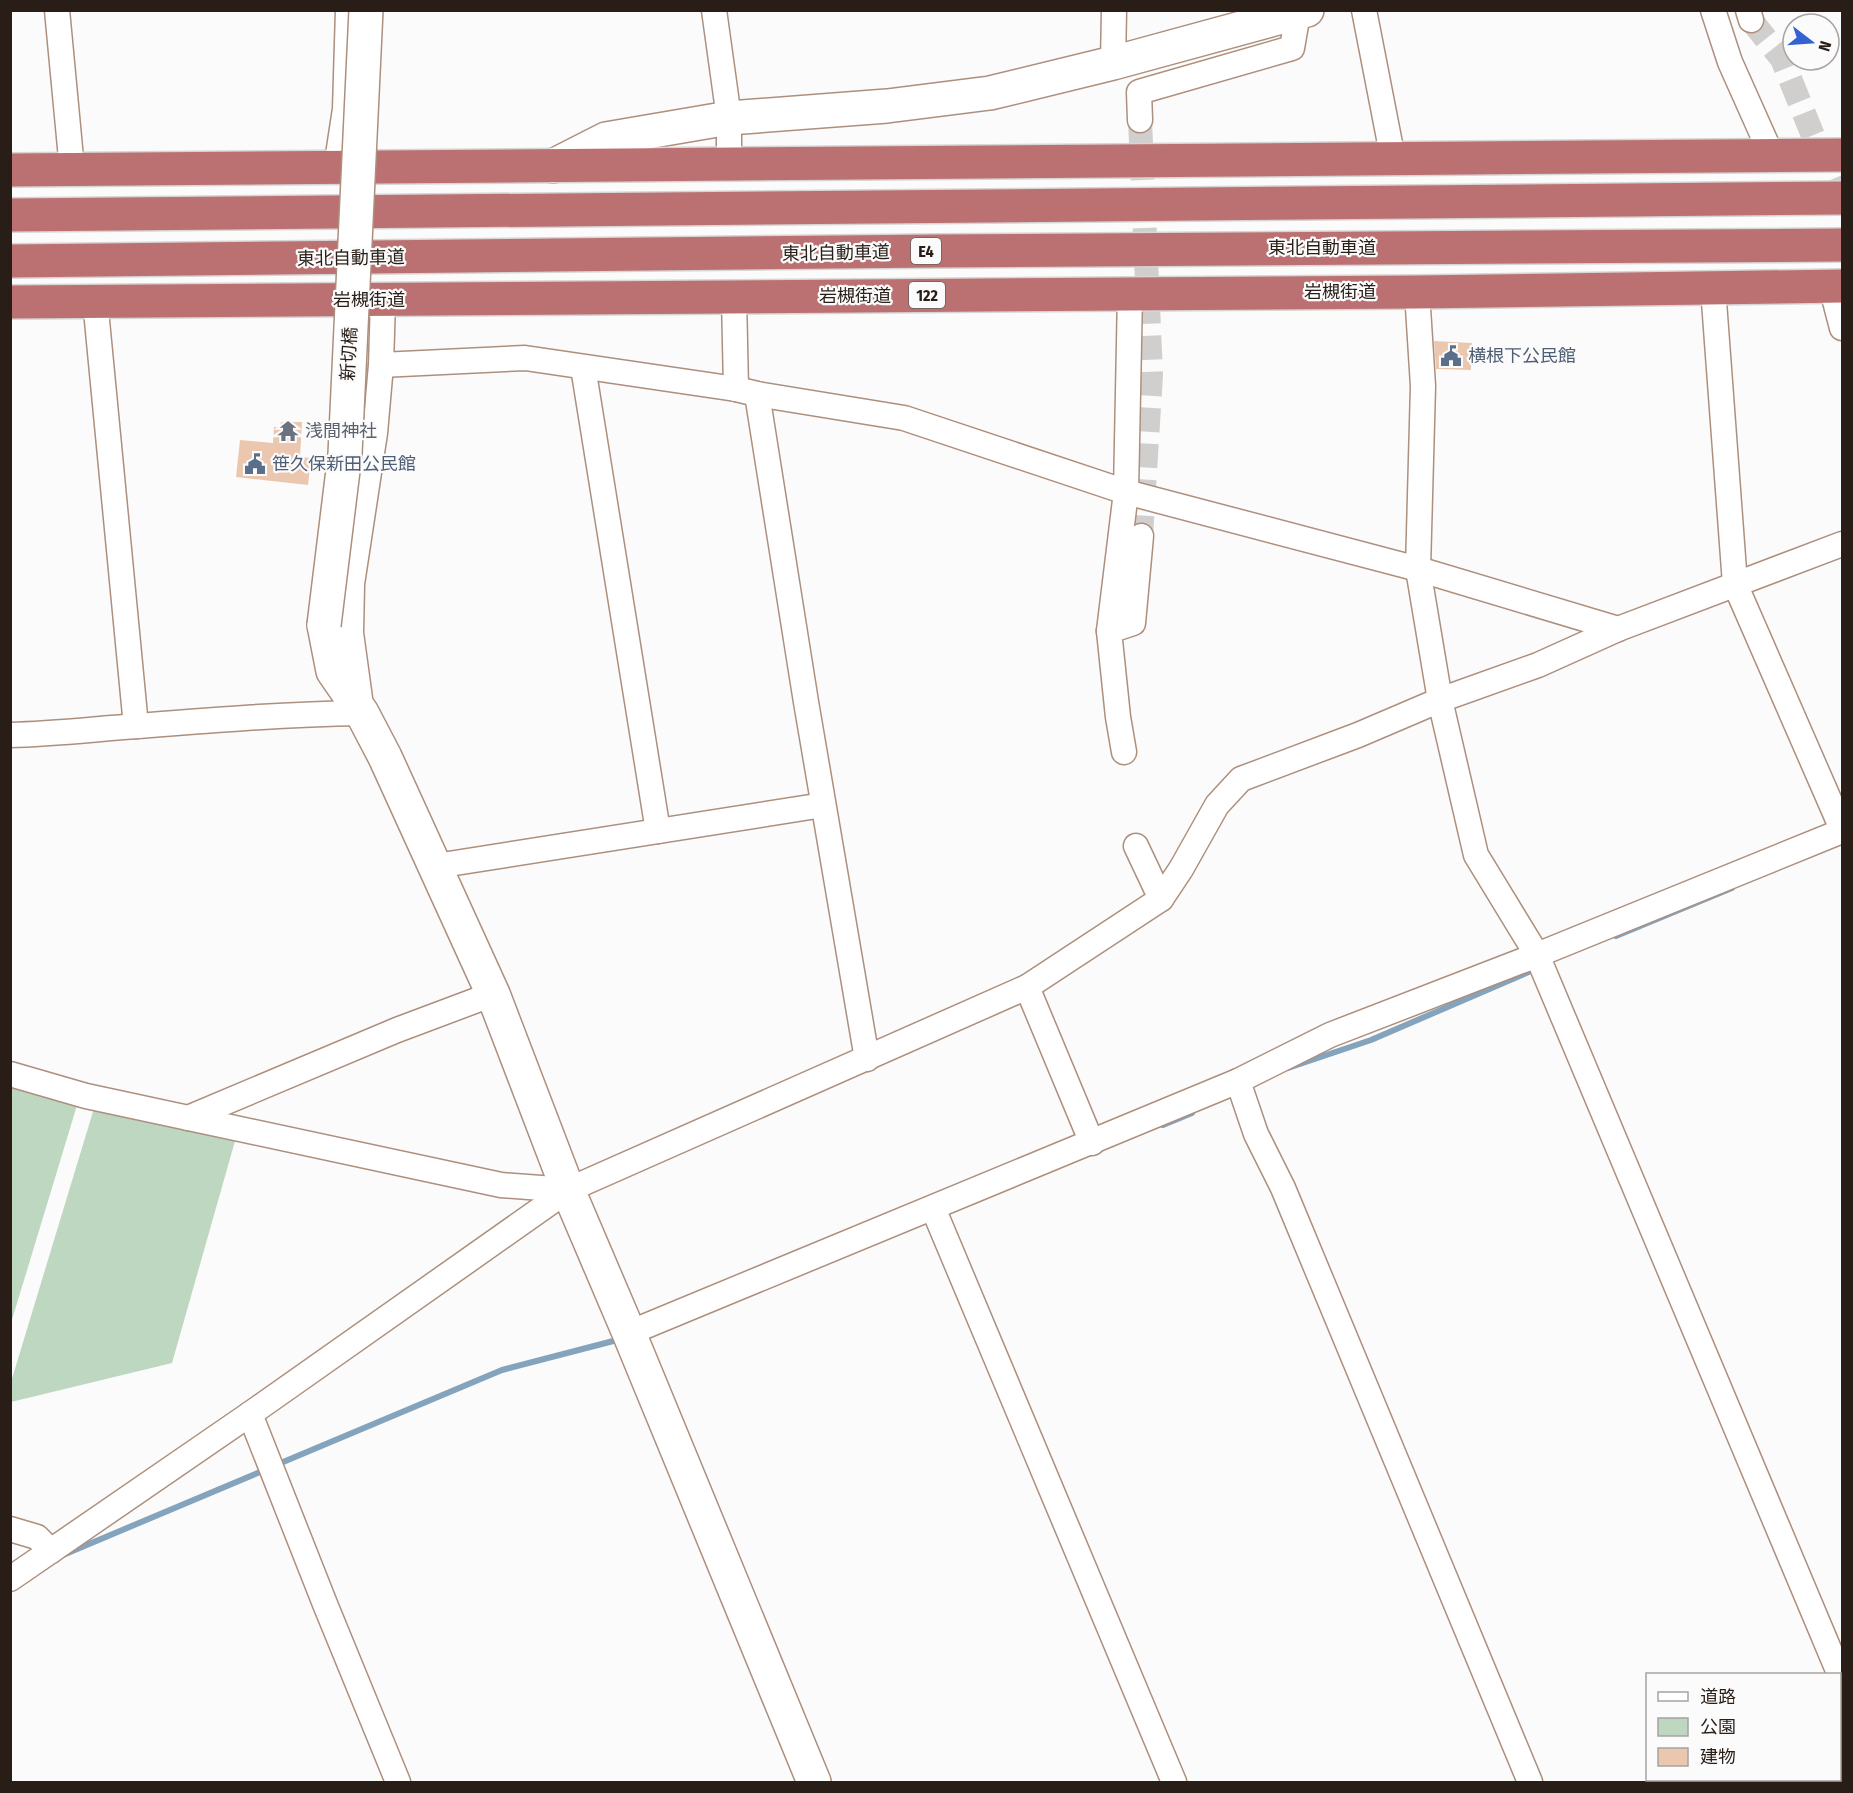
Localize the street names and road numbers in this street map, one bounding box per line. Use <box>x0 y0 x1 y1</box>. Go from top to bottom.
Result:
street label: 東北自動車道 <box>1268 237 1376 259</box>
road number: E4 <box>911 238 941 264</box>
street label: 東北自動車道 <box>782 241 890 265</box>
street label: 東北自動車道 <box>297 246 405 270</box>
street label: 岩槻街道 <box>1304 281 1376 303</box>
road number: 122 <box>909 282 945 308</box>
street label: 岩槻街道 <box>819 285 891 307</box>
street label: 岩槻街道 <box>333 289 405 311</box>
street label: 新切橋 <box>337 326 361 382</box>

